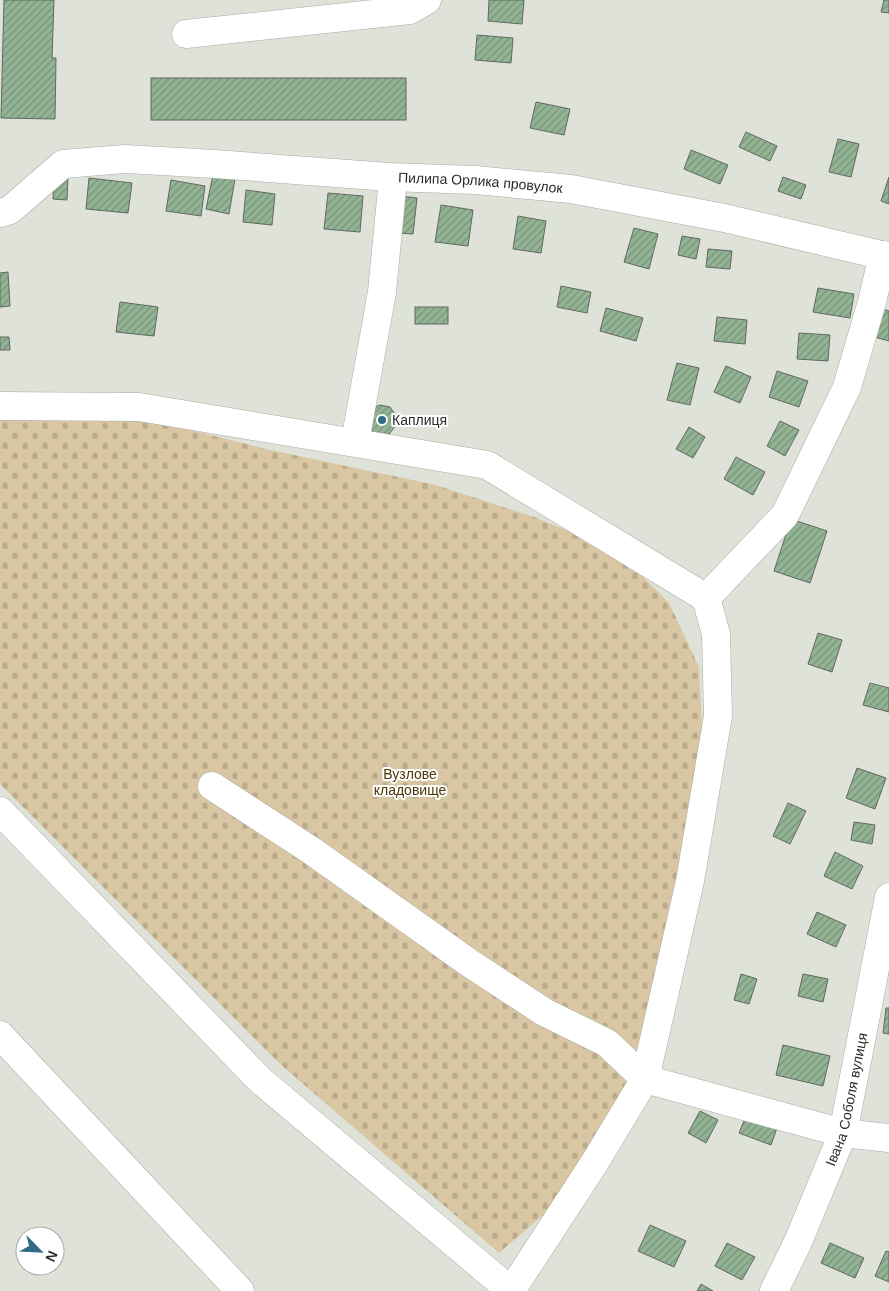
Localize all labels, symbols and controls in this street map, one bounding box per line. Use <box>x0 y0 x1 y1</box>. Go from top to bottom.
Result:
street label: Пилипа Орлика провулок <box>398 169 564 196</box>
place label: Каплиця <box>392 412 447 428</box>
marker: Каплиця <box>376 414 388 426</box>
park label: Вузлове кладовище <box>374 766 447 798</box>
street label: Івана Соболя вулиця <box>822 1031 870 1168</box>
north arrow <box>15 1226 65 1276</box>
text: N <box>43 1248 61 1264</box>

